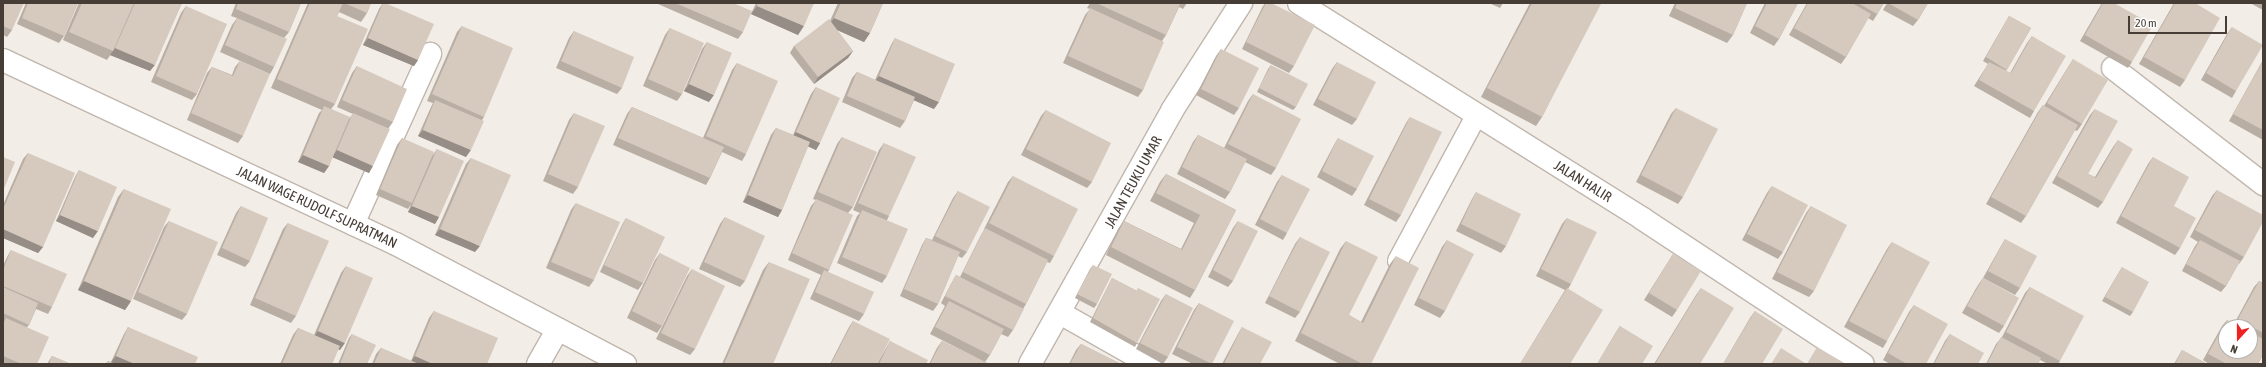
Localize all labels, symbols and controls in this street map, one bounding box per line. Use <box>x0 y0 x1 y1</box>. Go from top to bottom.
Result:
scale bar <box>2130 8 2229 34</box>
text: 20 m <box>2135 16 2157 30</box>
street label: JALAN TEUKU UMAR <box>1101 133 1165 231</box>
street label: JALAN HALIR <box>1551 157 1615 205</box>
street label: JALAN WAGE RUDOLF SUPRATMAN <box>234 162 400 252</box>
north arrow <box>2218 319 2258 359</box>
text: N <box>2229 343 2239 356</box>

